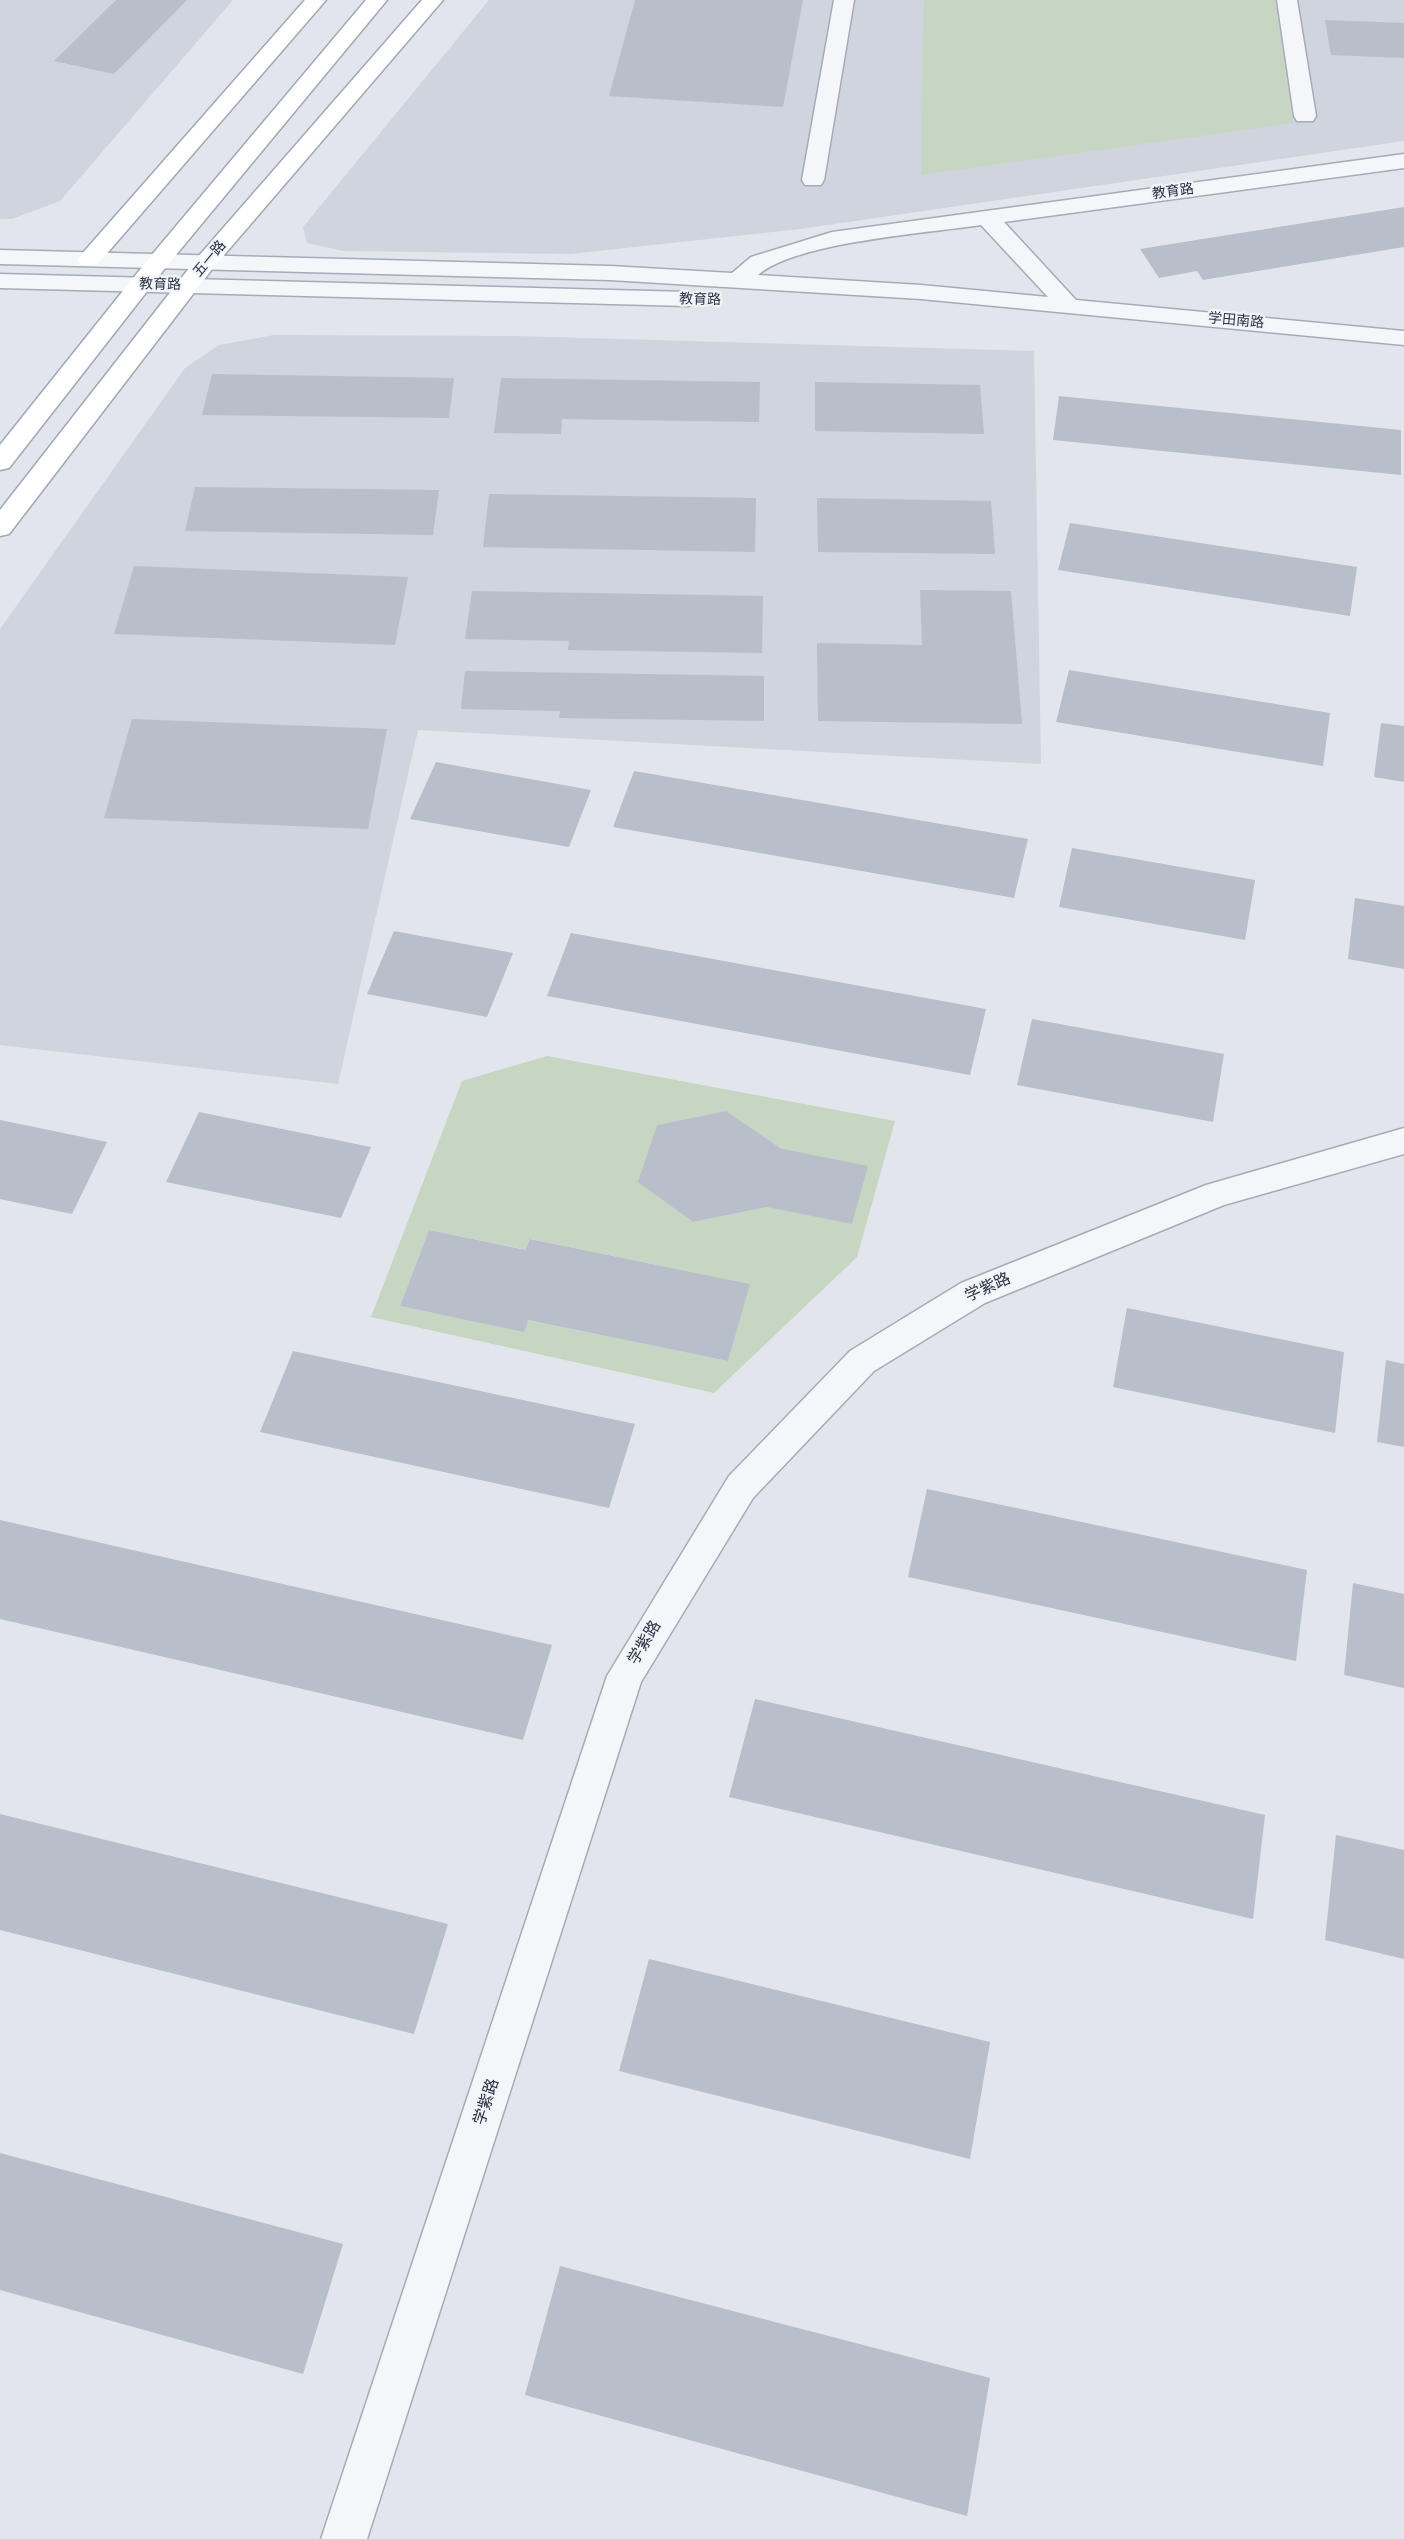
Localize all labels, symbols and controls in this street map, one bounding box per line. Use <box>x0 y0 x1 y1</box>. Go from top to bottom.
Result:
street label: 教育路 <box>1151 181 1195 203</box>
street label: 五一路 <box>190 238 230 280</box>
street label: 教育路 <box>139 276 181 294</box>
street label: 教育路 <box>679 291 721 309</box>
street label: 学田南路 <box>1207 310 1265 332</box>
street label: 学紫路 <box>962 1269 1014 1307</box>
street label: 学紫路 <box>624 1617 666 1669</box>
street label: 学紫路 <box>470 2076 504 2128</box>

